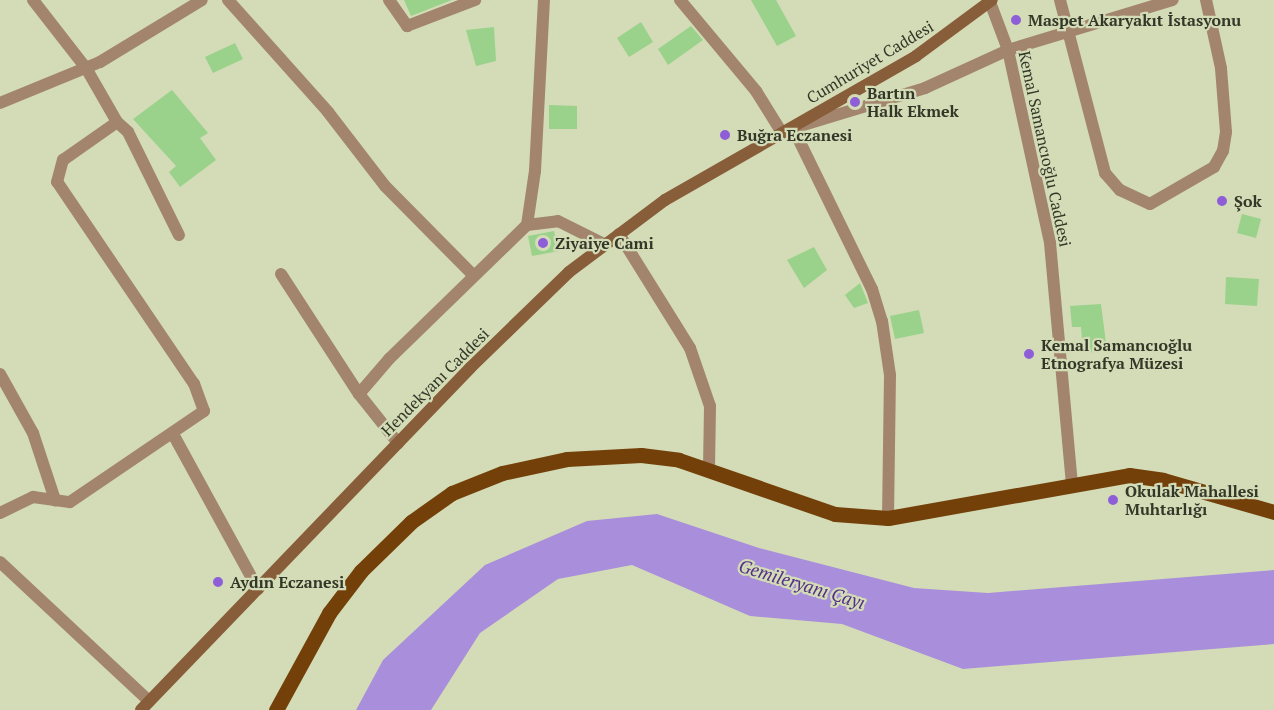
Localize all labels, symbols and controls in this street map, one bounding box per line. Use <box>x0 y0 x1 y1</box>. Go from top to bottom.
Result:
place label: Maspet Akaryakıt İstasyonu <box>1028 10 1241 30</box>
marker: Maspet Akaryakıt İstasyonu <box>1009 13 1023 27</box>
street label: Cumhuriyet Caddesi <box>803 17 937 107</box>
street label: Kemal Samancıoğlu Caddesi <box>1015 49 1075 249</box>
place label: Bartın Halk Ekmek <box>867 83 959 121</box>
marker: Bartın Halk Ekmek <box>848 95 862 109</box>
place label: Buğra Eczanesi <box>737 125 852 145</box>
marker: Buğra Eczanesi <box>718 128 732 142</box>
place label: Şok <box>1234 191 1262 211</box>
marker: Şok <box>1215 194 1229 208</box>
place label: Ziyaiye Cami <box>555 233 654 253</box>
marker: Ziyaiye Cami <box>536 236 550 250</box>
street label: Hendekyanı Caddesi <box>377 324 493 440</box>
place label: Kemal Samancıoğlu Etnografya Müzesi <box>1041 335 1192 373</box>
marker: Kemal Samancıoğlu Etnografya Müzesi <box>1022 347 1036 361</box>
place label: Okulak Mahallesi Muhtarlığı <box>1125 481 1259 519</box>
marker: Okulak Mahallesi Muhtarlığı <box>1106 493 1120 507</box>
water label: Gemileryanı Çayı <box>736 555 868 613</box>
place label: Aydın Eczanesi <box>230 572 344 592</box>
marker: Aydın Eczanesi <box>211 575 225 589</box>

